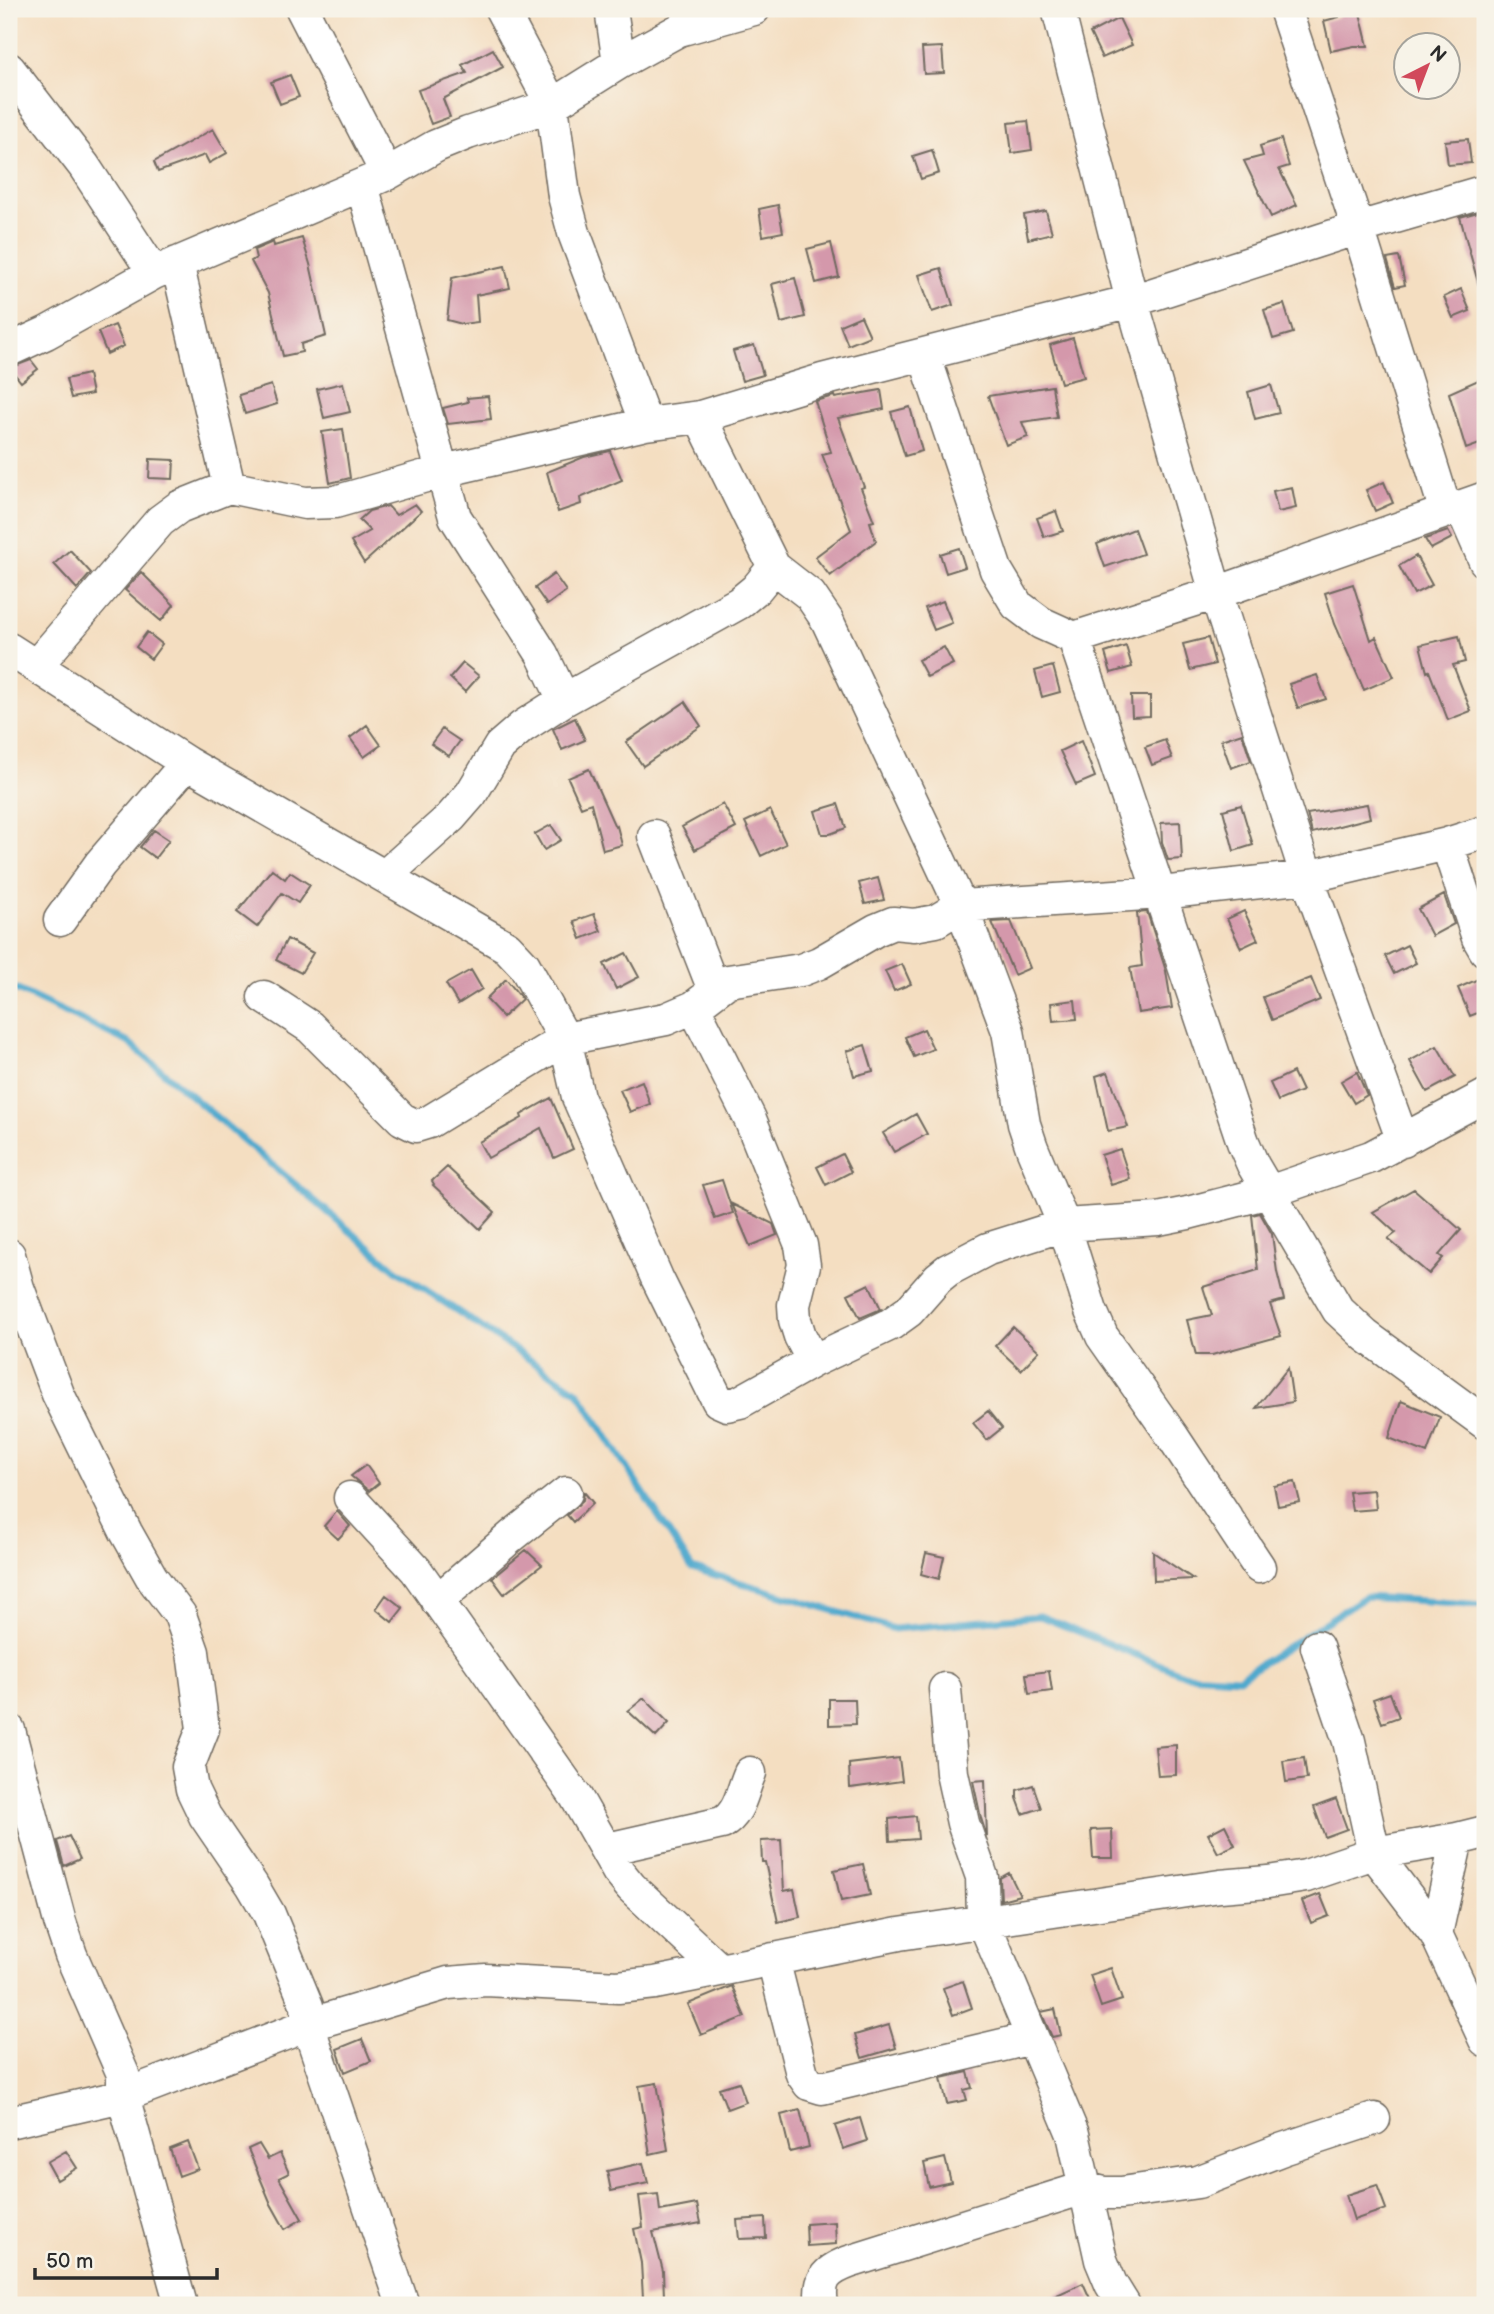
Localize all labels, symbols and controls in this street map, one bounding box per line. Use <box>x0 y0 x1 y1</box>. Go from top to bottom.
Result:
north arrow <box>1392 32 1462 102</box>
text: N <box>1424 41 1450 68</box>
scale bar <box>35 2237 217 2281</box>
text: 50 m <box>46 2249 93 2274</box>

